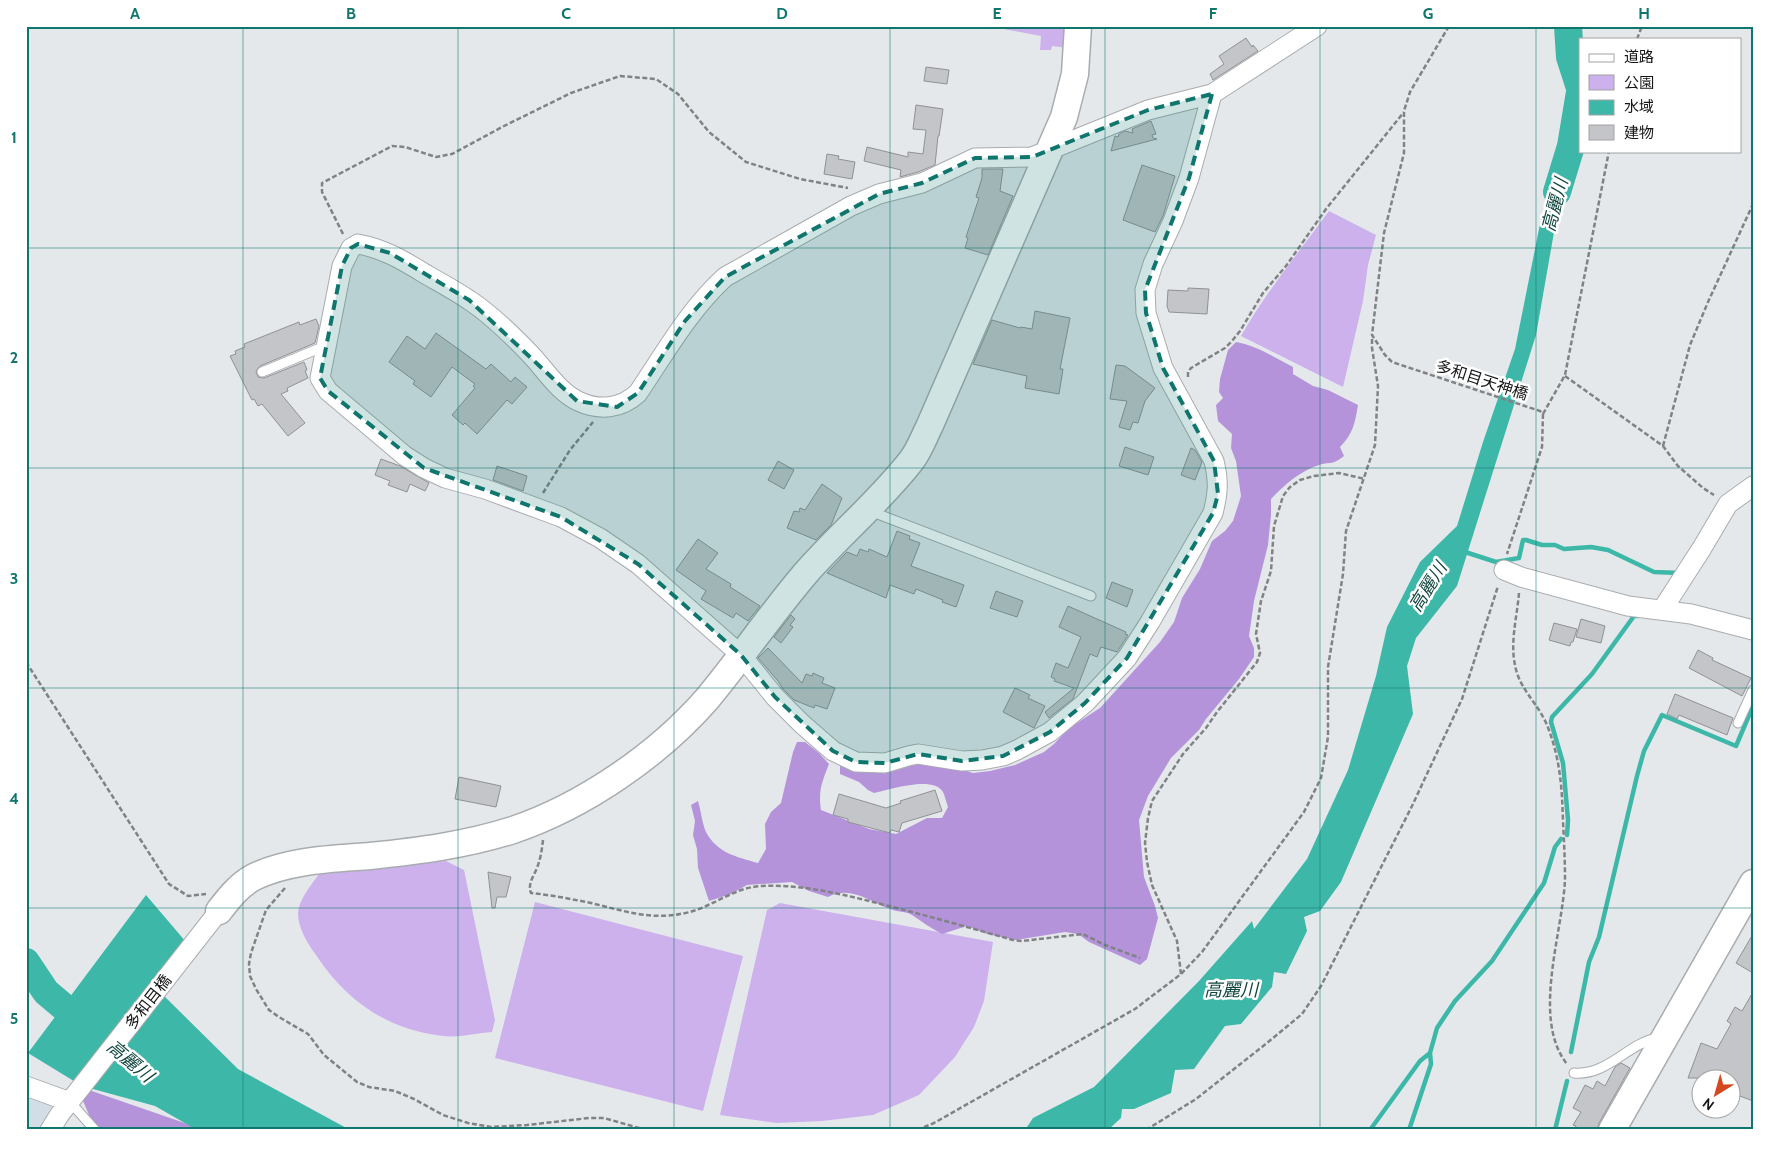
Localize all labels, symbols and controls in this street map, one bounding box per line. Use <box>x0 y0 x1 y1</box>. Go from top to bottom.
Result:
text: A <box>130 4 140 23</box>
text: B <box>346 4 356 23</box>
text: C <box>561 4 571 23</box>
text: D <box>776 4 788 23</box>
text: E <box>992 4 1002 23</box>
text: F <box>1209 4 1218 23</box>
text: G <box>1423 4 1433 23</box>
text: H <box>1638 4 1650 23</box>
legend <box>1579 38 1742 152</box>
text: 道路 <box>1624 48 1654 66</box>
text: 公園 <box>1624 74 1654 92</box>
text: 水域 <box>1624 98 1654 116</box>
text: 建物 <box>1624 124 1654 142</box>
text: 1 <box>11 128 17 147</box>
water label: 高麗川 <box>1537 174 1573 234</box>
text: 2 <box>10 348 18 367</box>
street label: 多和目天神橋 <box>1433 356 1531 404</box>
water label: 高麗川 <box>1404 557 1453 616</box>
text: 3 <box>10 569 18 588</box>
text: 4 <box>9 789 19 808</box>
street label: 多和目橋 <box>121 971 175 1033</box>
water label: 高麗川 <box>1204 979 1260 1001</box>
text: 5 <box>10 1009 18 1028</box>
water label: 高麗川 <box>102 1035 159 1088</box>
north arrow <box>1692 1068 1742 1118</box>
text: N <box>1699 1094 1718 1115</box>

